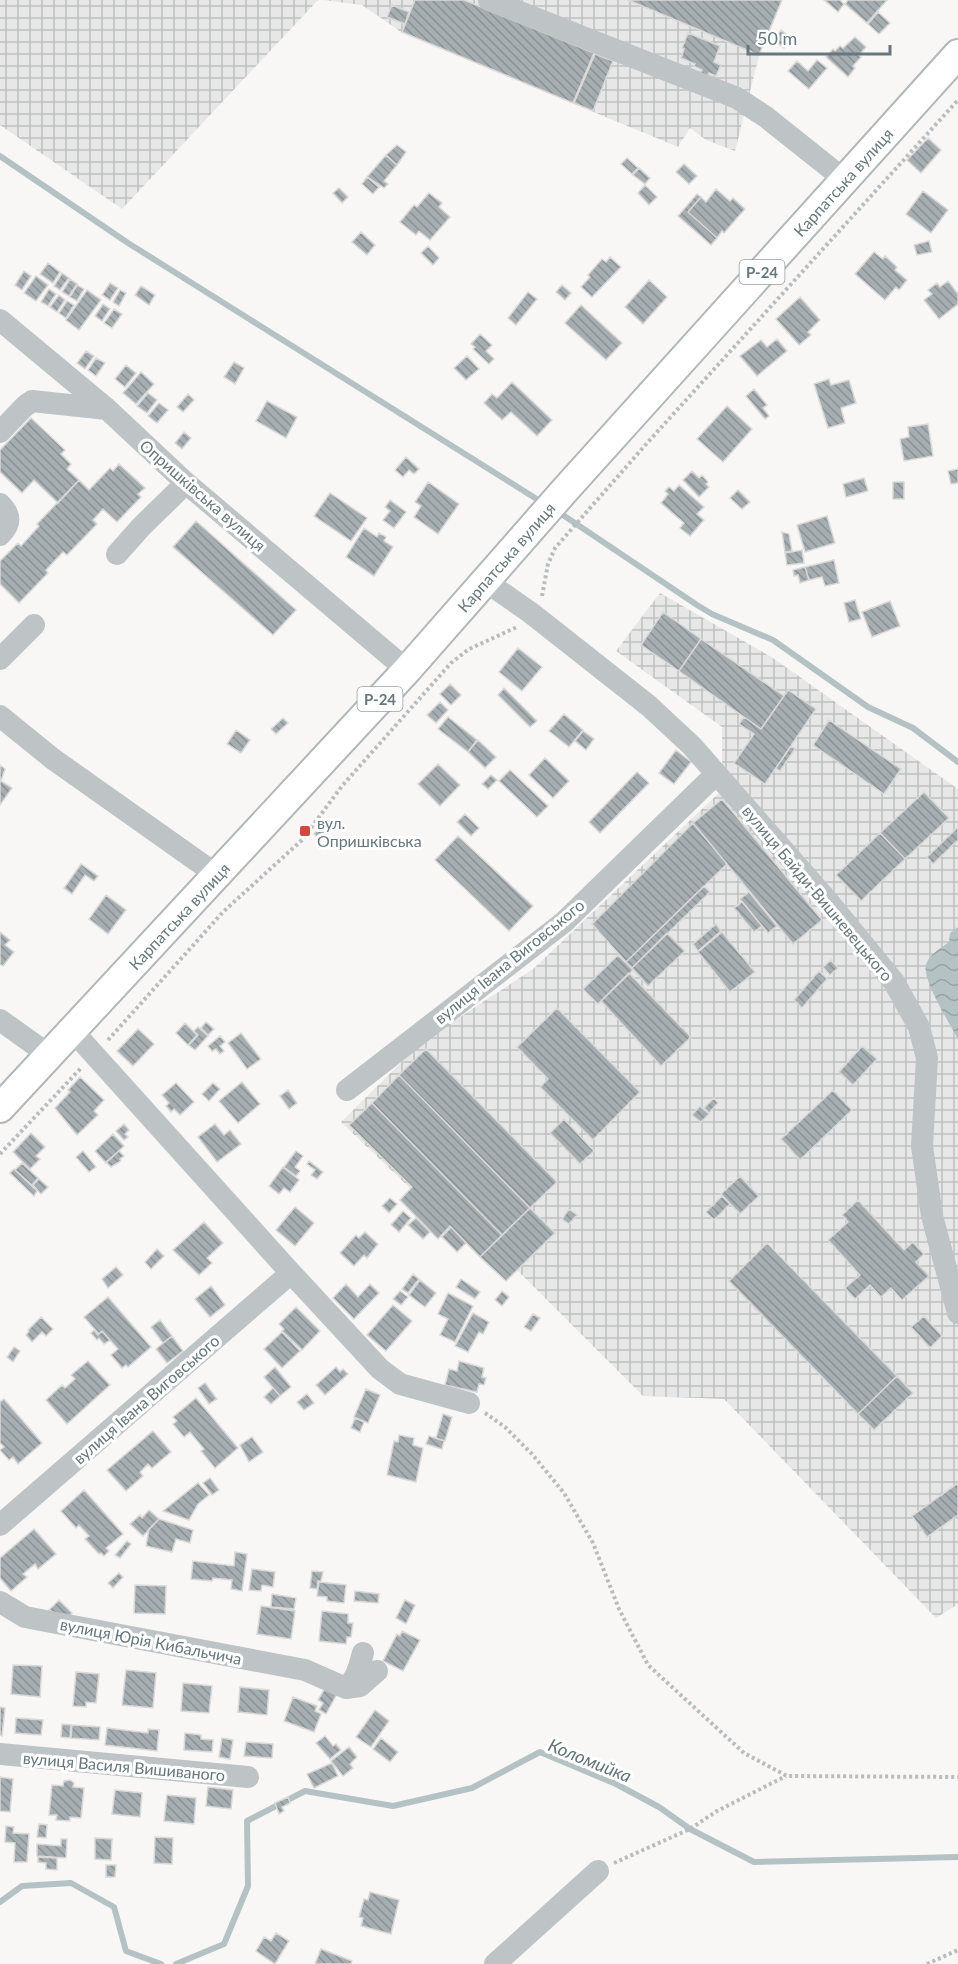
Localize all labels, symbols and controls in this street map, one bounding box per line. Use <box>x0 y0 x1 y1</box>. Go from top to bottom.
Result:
scale bar <box>748 18 890 56</box>
text: 50 m <box>757 27 797 49</box>
street label: Карпатська вулиця <box>789 124 897 240</box>
road number: Р-24 <box>740 260 784 284</box>
street label: Опришківська вулиця <box>136 435 270 555</box>
street label: Карпатська вулиця <box>453 498 559 616</box>
road number: Р-24 <box>358 687 403 711</box>
street label: вулиця Байди-Вишневецького <box>739 801 897 985</box>
place label: вул. Опришківська <box>317 813 422 850</box>
marker: вул. Опришківська <box>298 824 312 838</box>
street label: Карпатська вулиця <box>125 859 233 973</box>
street label: вулиця Івана Виговського <box>430 895 588 1027</box>
street label: вулиця Івана Виговського <box>69 1330 223 1468</box>
street label: вулиця Юрія Кибальчича <box>59 1614 243 1668</box>
water label: Коломийка <box>545 1733 635 1787</box>
street label: вулиця Василя Вишиваного <box>22 1748 226 1784</box>

